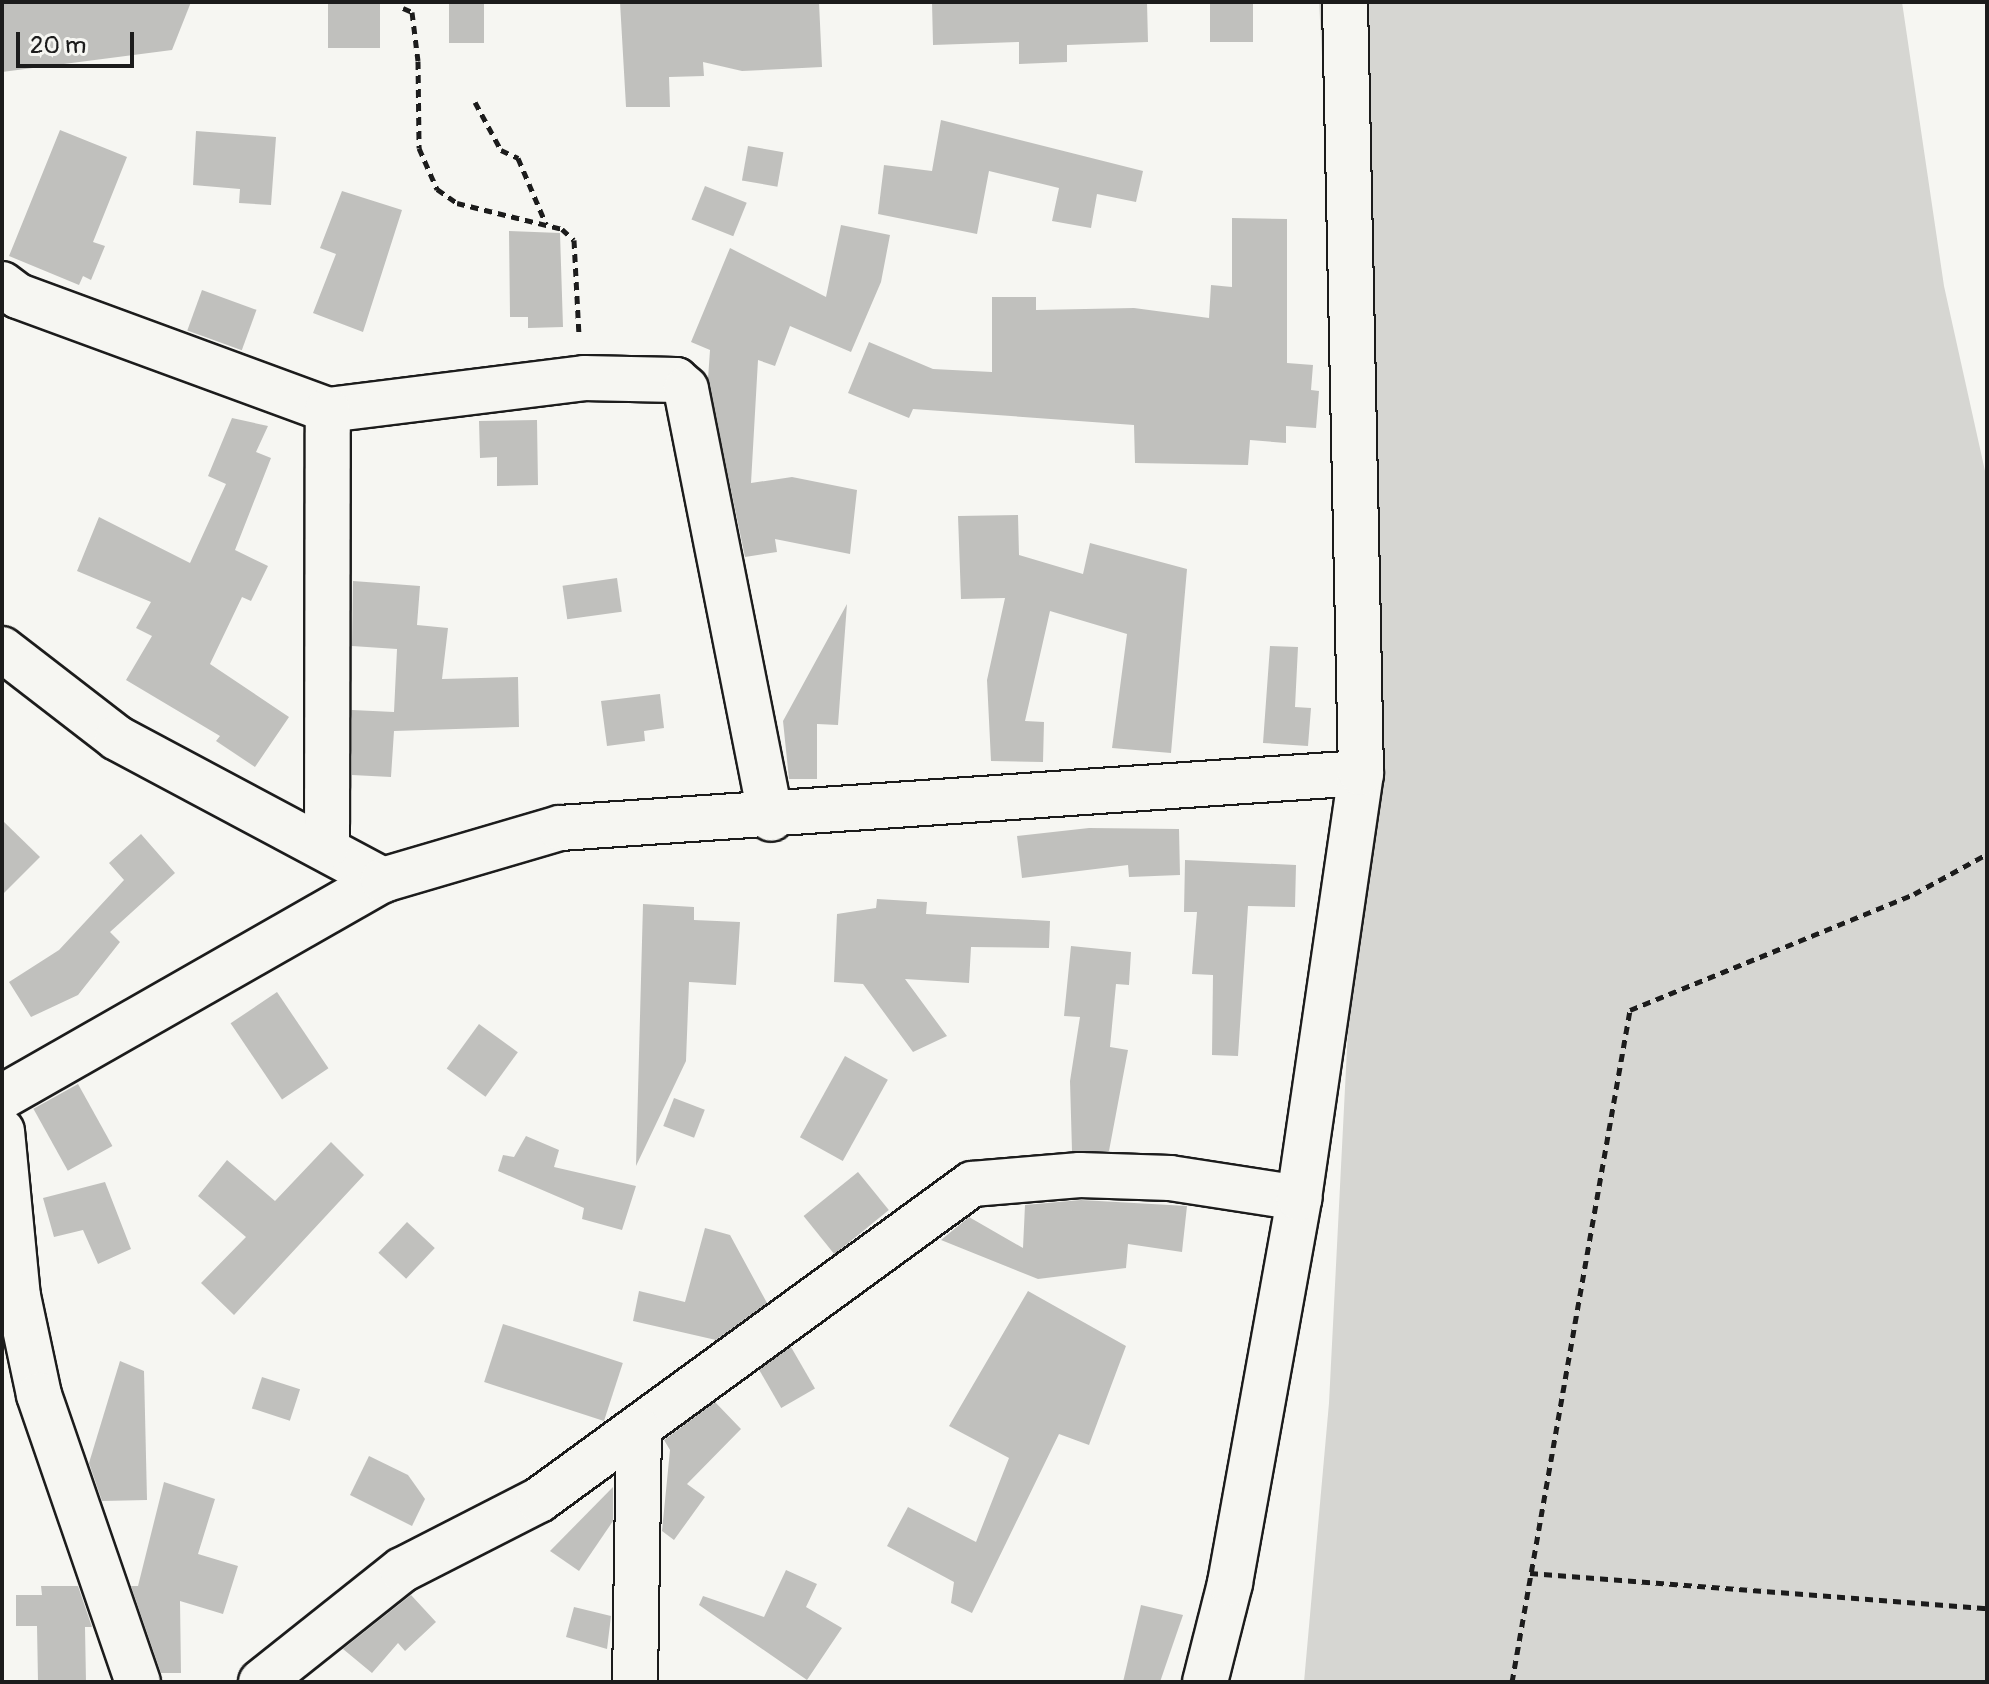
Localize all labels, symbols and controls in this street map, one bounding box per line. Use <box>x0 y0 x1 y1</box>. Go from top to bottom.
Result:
scale bar <box>20 16 138 66</box>
text: 20 m <box>30 31 86 60</box>

